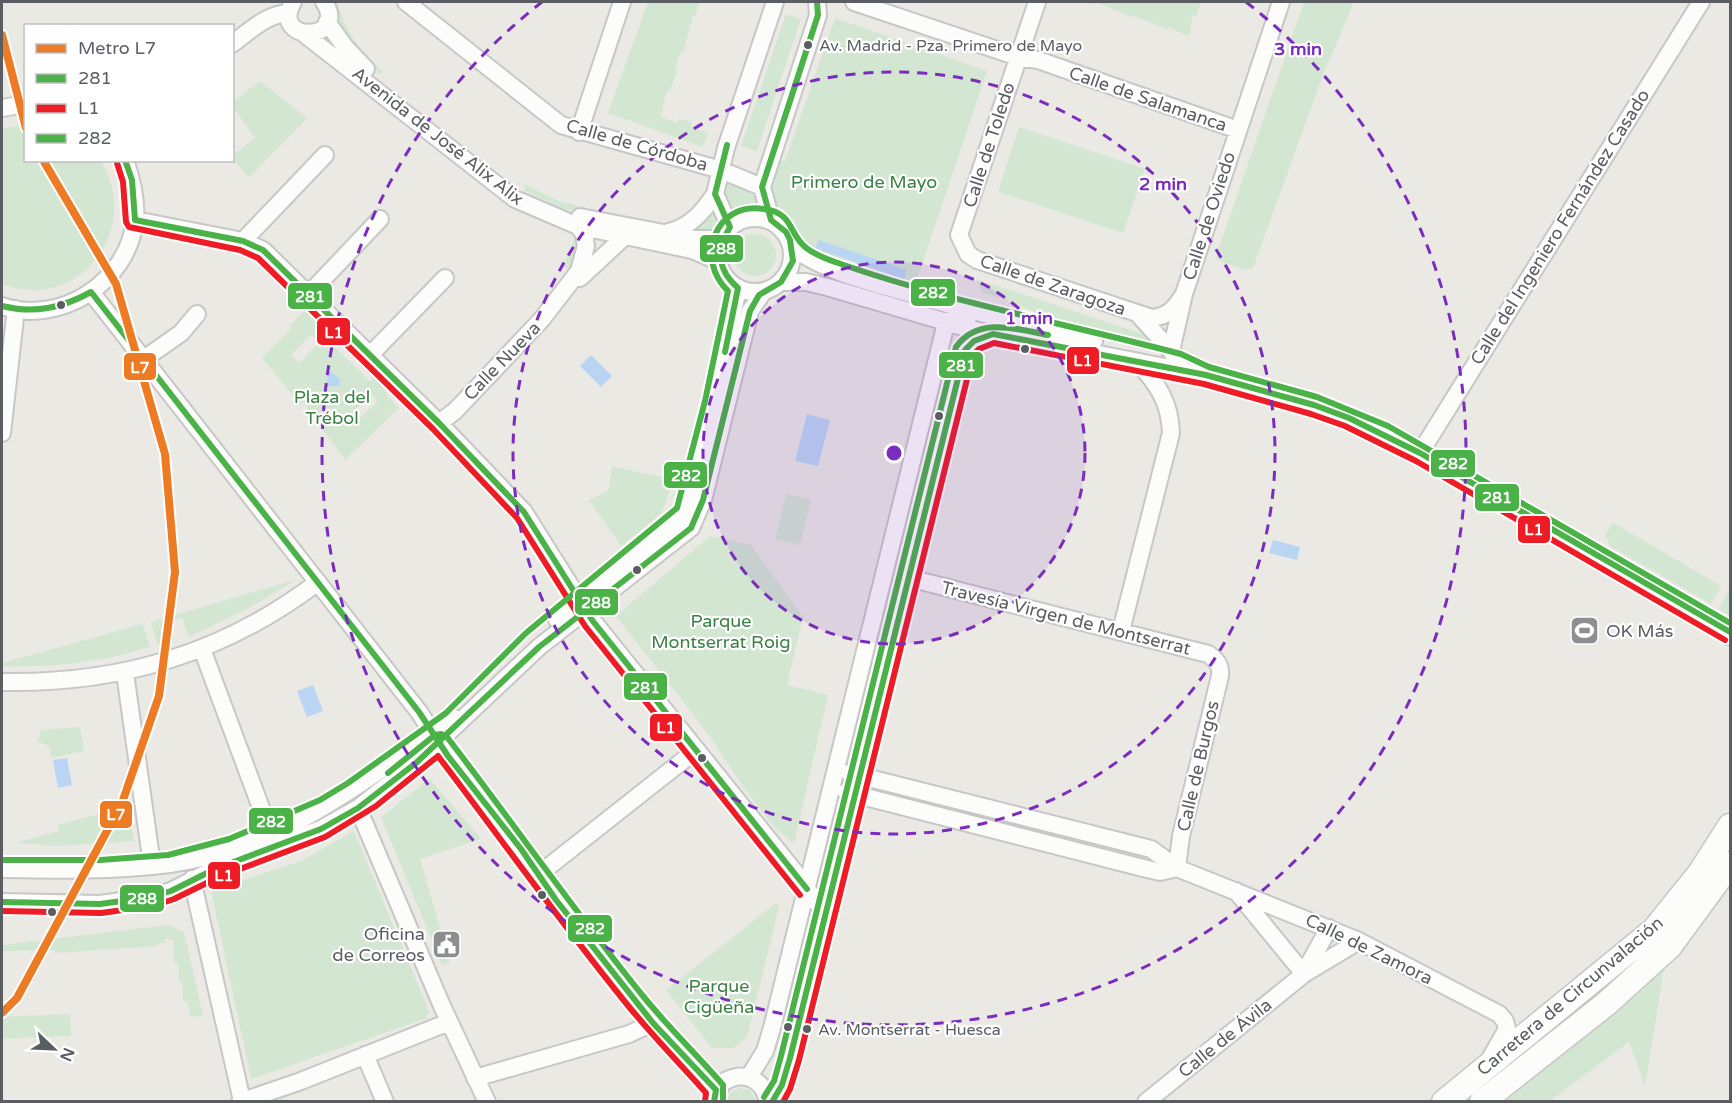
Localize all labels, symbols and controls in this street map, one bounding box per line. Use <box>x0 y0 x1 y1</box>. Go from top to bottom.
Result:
legend <box>24 24 234 162</box>
place label: Av. Madrid - Pza. Primero de Mayo <box>819 36 1082 56</box>
text: Metro L7 <box>78 37 156 59</box>
text: 3 min <box>1274 38 1322 60</box>
marker: Av. Madrid - Pza. Primero de Mayo <box>802 39 814 51</box>
street label: Avenida de José Alix Alix <box>348 62 528 210</box>
street label: Calle de Salamanca <box>1066 62 1230 136</box>
text: 281 <box>78 67 112 89</box>
street label: Calle de Toledo <box>958 80 1020 210</box>
street label: Calle del Ingeniero Fernández Casado <box>1466 85 1654 369</box>
text: L1 <box>78 97 100 119</box>
street label: Calle de Córdoba <box>564 114 710 176</box>
text: 282 <box>78 127 112 149</box>
street label: Calle de Oviedo <box>1178 149 1240 283</box>
park label: Primero de Mayo <box>791 171 937 193</box>
text: 2 min <box>1139 173 1187 195</box>
line badge: 288 <box>699 234 744 263</box>
text: 288 <box>706 239 736 259</box>
street label: Calle de Zaragoza <box>977 250 1129 320</box>
line badge: 282 <box>910 278 956 307</box>
line badge: 281 <box>287 282 333 310</box>
text: 282 <box>918 283 948 303</box>
text: 281 <box>295 287 325 307</box>
unlabelled marker <box>55 299 67 311</box>
text: 1 min <box>1005 307 1053 329</box>
line badge: L1 <box>316 317 351 346</box>
street label: Calle Nueva <box>459 317 545 405</box>
text: L1 <box>324 323 344 343</box>
unlabelled marker <box>1019 343 1031 355</box>
line badge: L1 <box>1066 346 1100 375</box>
line badge: 281 <box>938 351 984 379</box>
text: L1 <box>1073 351 1093 371</box>
line badge: L7 <box>123 352 157 381</box>
text: 281 <box>946 356 976 376</box>
text: L7 <box>130 358 150 378</box>
park label: Plaza del Trébol <box>294 386 370 429</box>
unlabelled marker <box>933 410 945 422</box>
centre of rings <box>884 443 904 463</box>
line badge: 282 <box>1430 449 1476 478</box>
text: 282 <box>1438 454 1468 474</box>
line badge: 282 <box>663 461 708 489</box>
text: 282 <box>671 466 701 486</box>
line badge: 281 <box>1474 483 1520 512</box>
text: 281 <box>1482 488 1512 508</box>
line badge: L1 <box>1517 515 1551 544</box>
text: L1 <box>1524 520 1544 540</box>
unlabelled marker <box>631 564 643 576</box>
street label: Travesía Virgen de Montserrat <box>939 576 1193 660</box>
line badge: 288 <box>574 588 619 616</box>
text: 288 <box>581 593 611 613</box>
park label: Parque Montserrat Roig <box>651 610 791 653</box>
sports icon: OK Más <box>1569 615 1601 647</box>
place label: OK Más <box>1606 620 1674 642</box>
line badge: 281 <box>623 672 668 701</box>
text: 281 <box>630 678 660 698</box>
street label: Calle de Burgos <box>1172 698 1224 834</box>
line badge: L1 <box>649 713 683 742</box>
text: L1 <box>656 718 676 738</box>
unlabelled marker <box>696 752 708 764</box>
line badge: L7 <box>99 800 133 829</box>
text: L7 <box>106 805 126 825</box>
line badge: 282 <box>248 807 294 835</box>
text: 282 <box>256 812 286 832</box>
line badge: L1 <box>207 861 241 890</box>
text: L1 <box>214 866 234 886</box>
line badge: 288 <box>119 884 165 913</box>
text: 288 <box>127 889 157 909</box>
unlabelled marker <box>536 889 548 901</box>
unlabelled marker <box>46 906 58 918</box>
street label: Calle de Zamora <box>1302 909 1436 989</box>
street label: Carretera de Circunvalación <box>1472 912 1668 1080</box>
line badge: 282 <box>567 914 613 943</box>
text: 282 <box>575 919 605 939</box>
place label: Oficina de Correos <box>332 923 425 966</box>
public building icon: Oficina de Correos <box>430 928 462 960</box>
park label: Parque Cigüeña <box>684 975 754 1018</box>
street label: Calle de Ávila <box>1174 994 1276 1082</box>
north arrow <box>24 1019 84 1079</box>
place label: Av. Montserrat - Huesca <box>818 1020 1001 1040</box>
unlabelled marker <box>782 1021 794 1033</box>
marker: Av. Montserrat - Huesca <box>801 1023 813 1035</box>
text: N <box>55 1045 79 1064</box>

